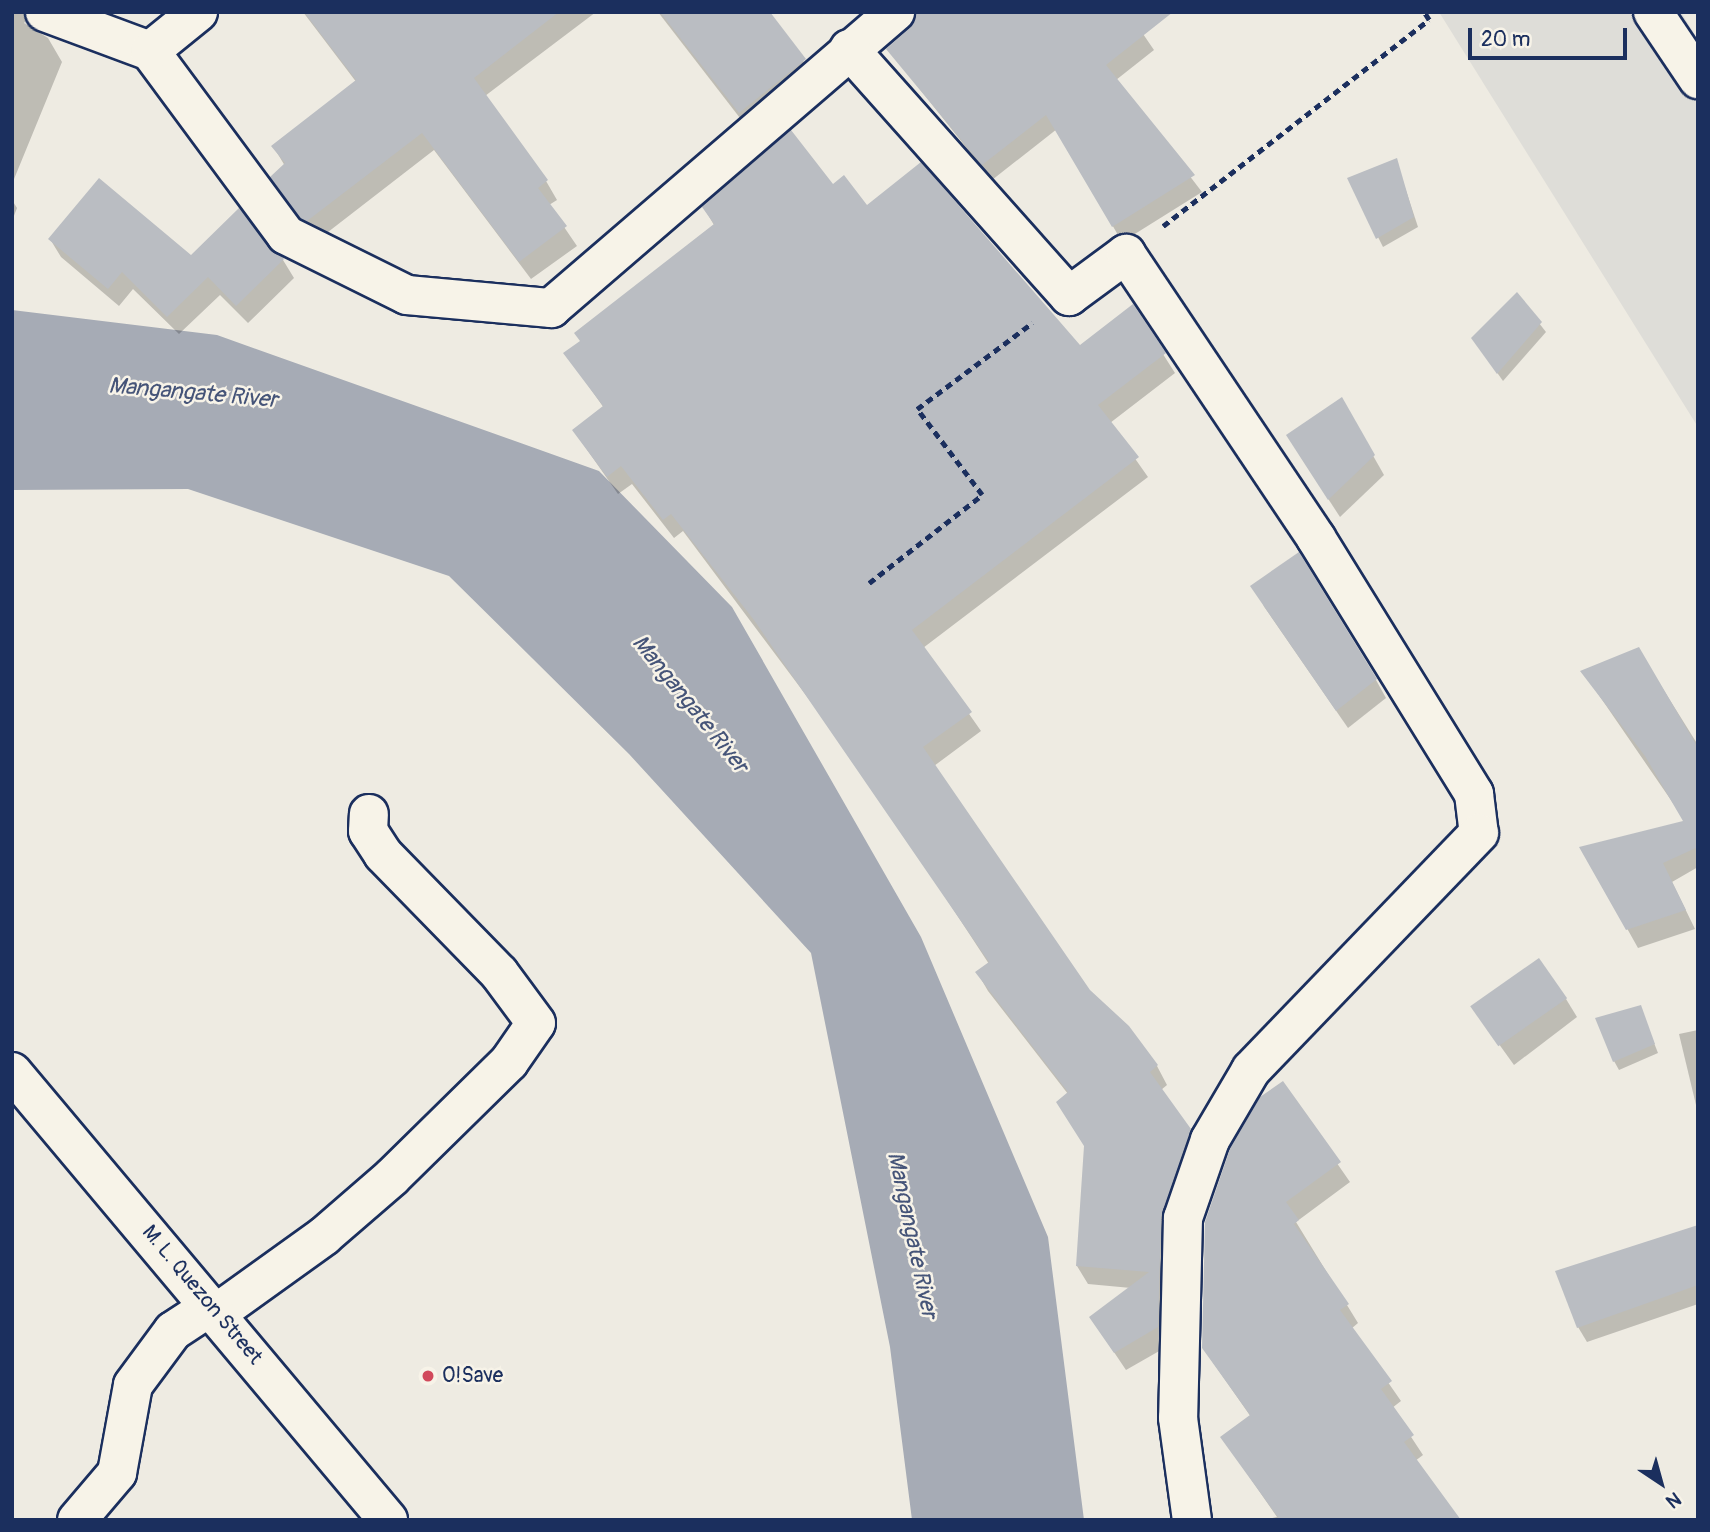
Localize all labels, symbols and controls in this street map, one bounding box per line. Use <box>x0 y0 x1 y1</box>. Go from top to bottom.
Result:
scale bar <box>1472 14 1631 58</box>
text: 20 m <box>1481 26 1530 53</box>
water label: Mangangate River <box>107 372 279 414</box>
water label: Mangangate River <box>626 630 754 778</box>
water label: Mangangate River <box>881 1149 943 1321</box>
street label: M. L. Quezon Street <box>136 1220 268 1370</box>
place label: O!Save <box>442 1363 503 1389</box>
marker: O!Save <box>420 1368 436 1384</box>
north arrow <box>1626 1448 1696 1518</box>
text: N <box>1661 1486 1686 1513</box>

